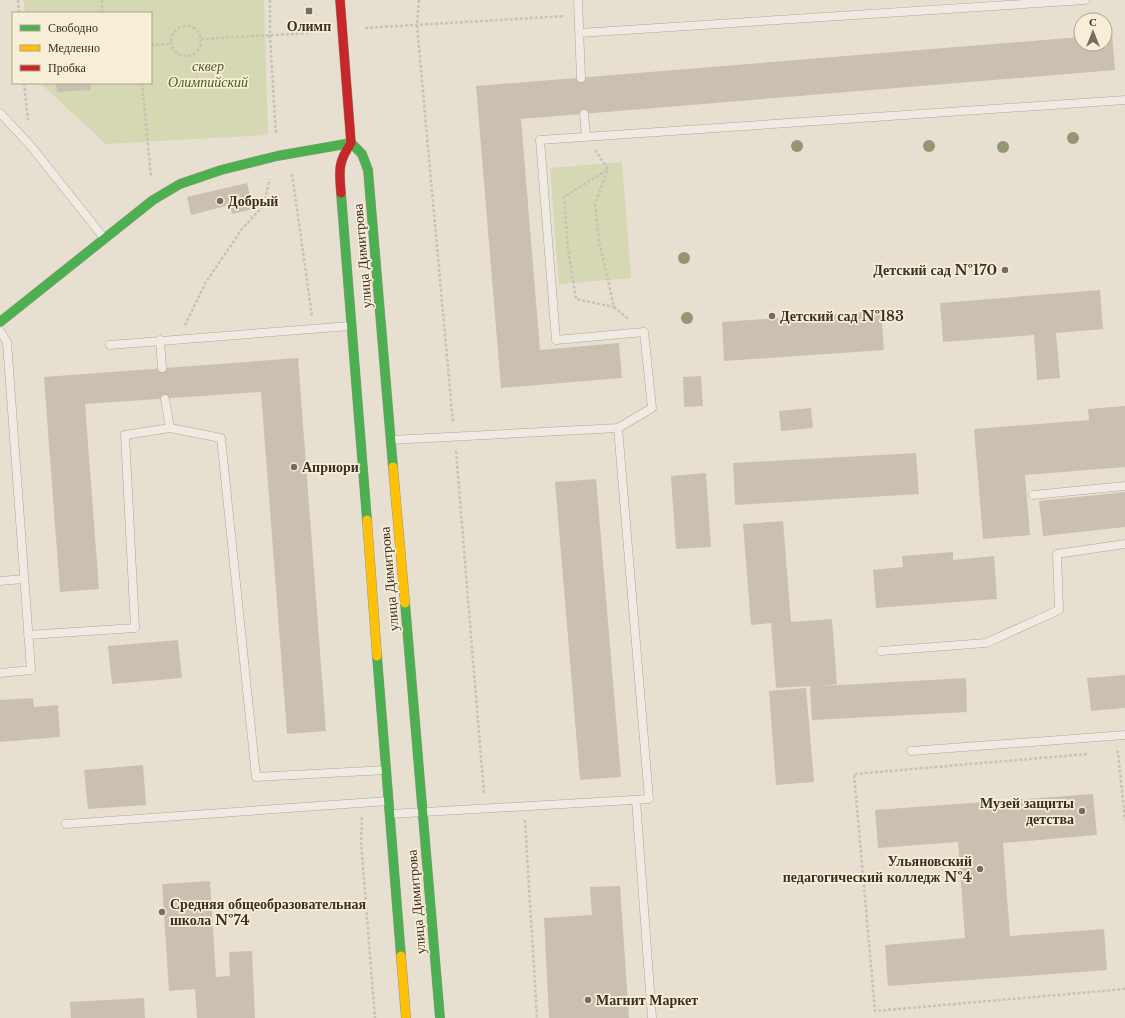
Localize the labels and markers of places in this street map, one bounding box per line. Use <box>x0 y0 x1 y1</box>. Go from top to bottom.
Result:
marker: Олимп <box>304 6 314 16</box>
place label: Олимп <box>287 17 331 35</box>
place label: Добрый <box>228 192 278 210</box>
marker: Добрый <box>215 196 225 206</box>
place label: Детский сад №170 <box>873 261 997 279</box>
marker: Детский сад №170 <box>1000 265 1010 275</box>
place label: Детский сад №183 <box>780 307 904 325</box>
marker: Детский сад №183 <box>767 311 777 321</box>
place label: Априори <box>302 458 359 476</box>
marker: Априори <box>289 462 299 472</box>
place label: Музей защиты детства <box>980 794 1074 828</box>
marker: Музей защиты детства <box>1077 806 1087 816</box>
place label: Ульяновский педагогический колледж №4 <box>783 852 972 886</box>
marker: Ульяновский педагогический колледж №4 <box>975 864 985 874</box>
place label: Средняя общеобразовательная школа №74 <box>170 895 367 929</box>
marker: Средняя общеобразовательная школа №74 <box>157 907 167 917</box>
place label: Магнит Маркет <box>596 991 698 1009</box>
marker: Магнит Маркет <box>583 995 593 1005</box>

